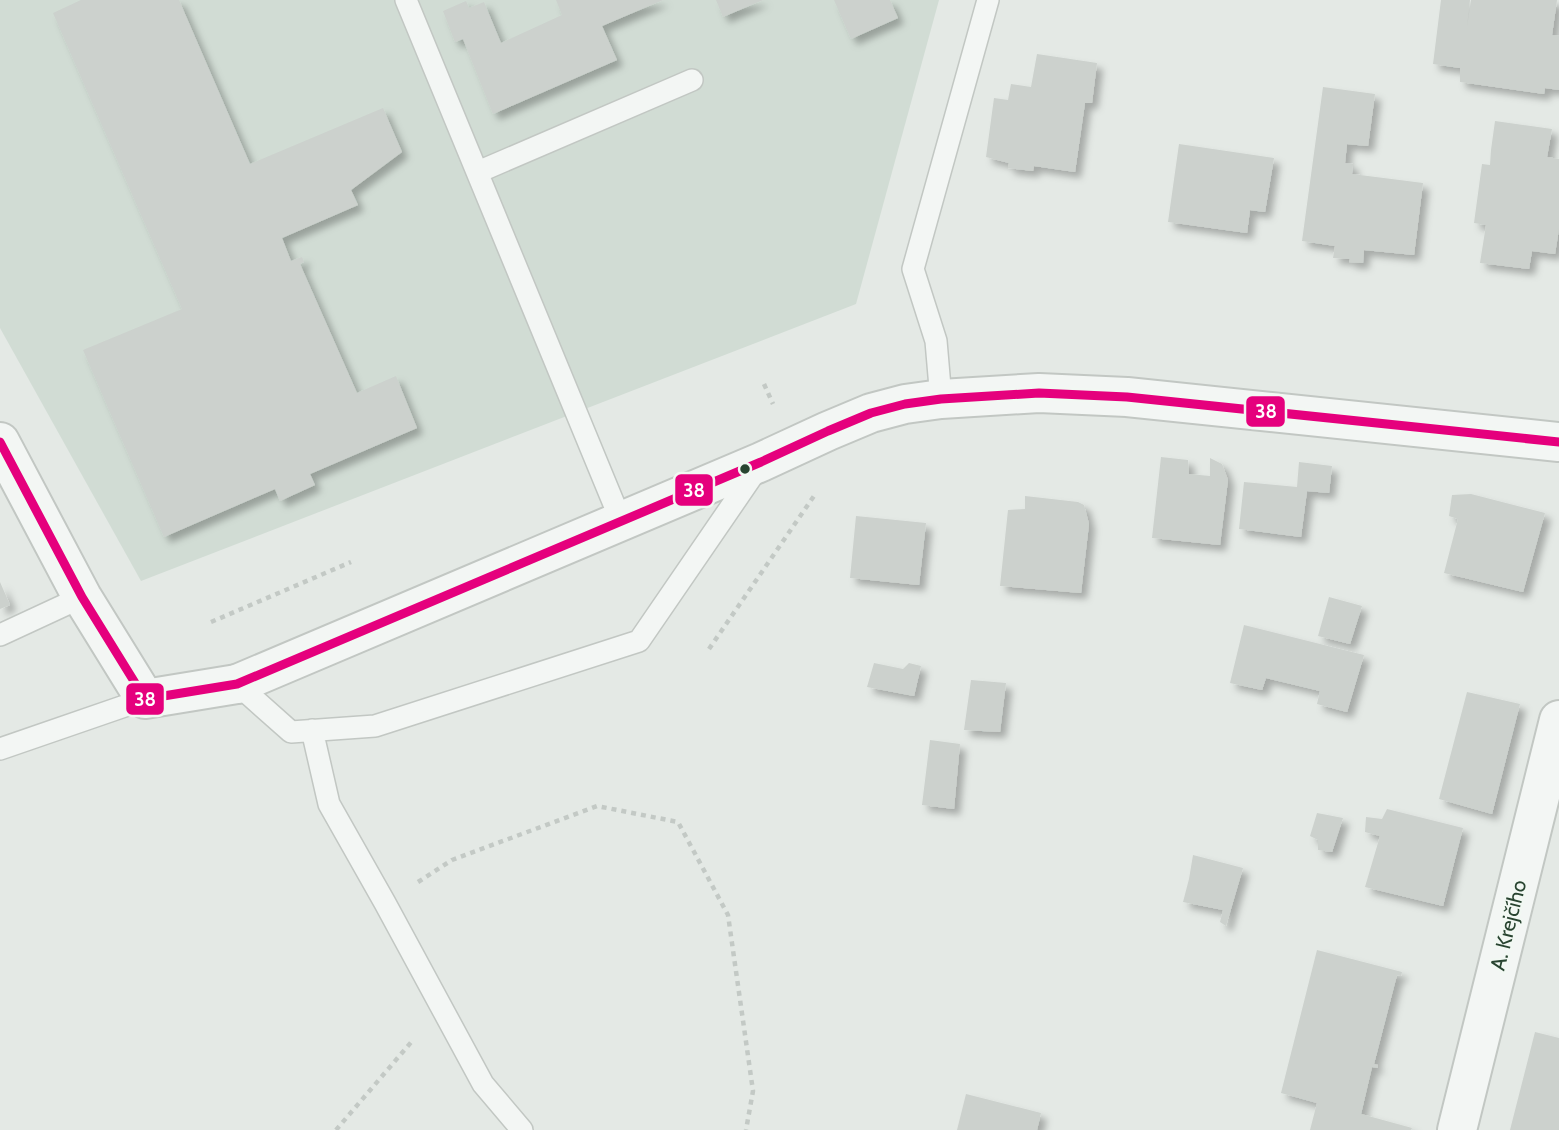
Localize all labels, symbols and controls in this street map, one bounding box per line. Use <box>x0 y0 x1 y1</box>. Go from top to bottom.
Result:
line badge: 38 <box>1245 395 1286 428</box>
text: 38 <box>1255 400 1277 423</box>
unlabelled marker <box>738 462 752 476</box>
line badge: 38 <box>674 473 714 507</box>
text: 38 <box>683 479 705 502</box>
line badge: 38 <box>125 682 165 716</box>
text: 38 <box>134 688 156 711</box>
street label: A. Krejčího <box>1485 877 1532 973</box>

